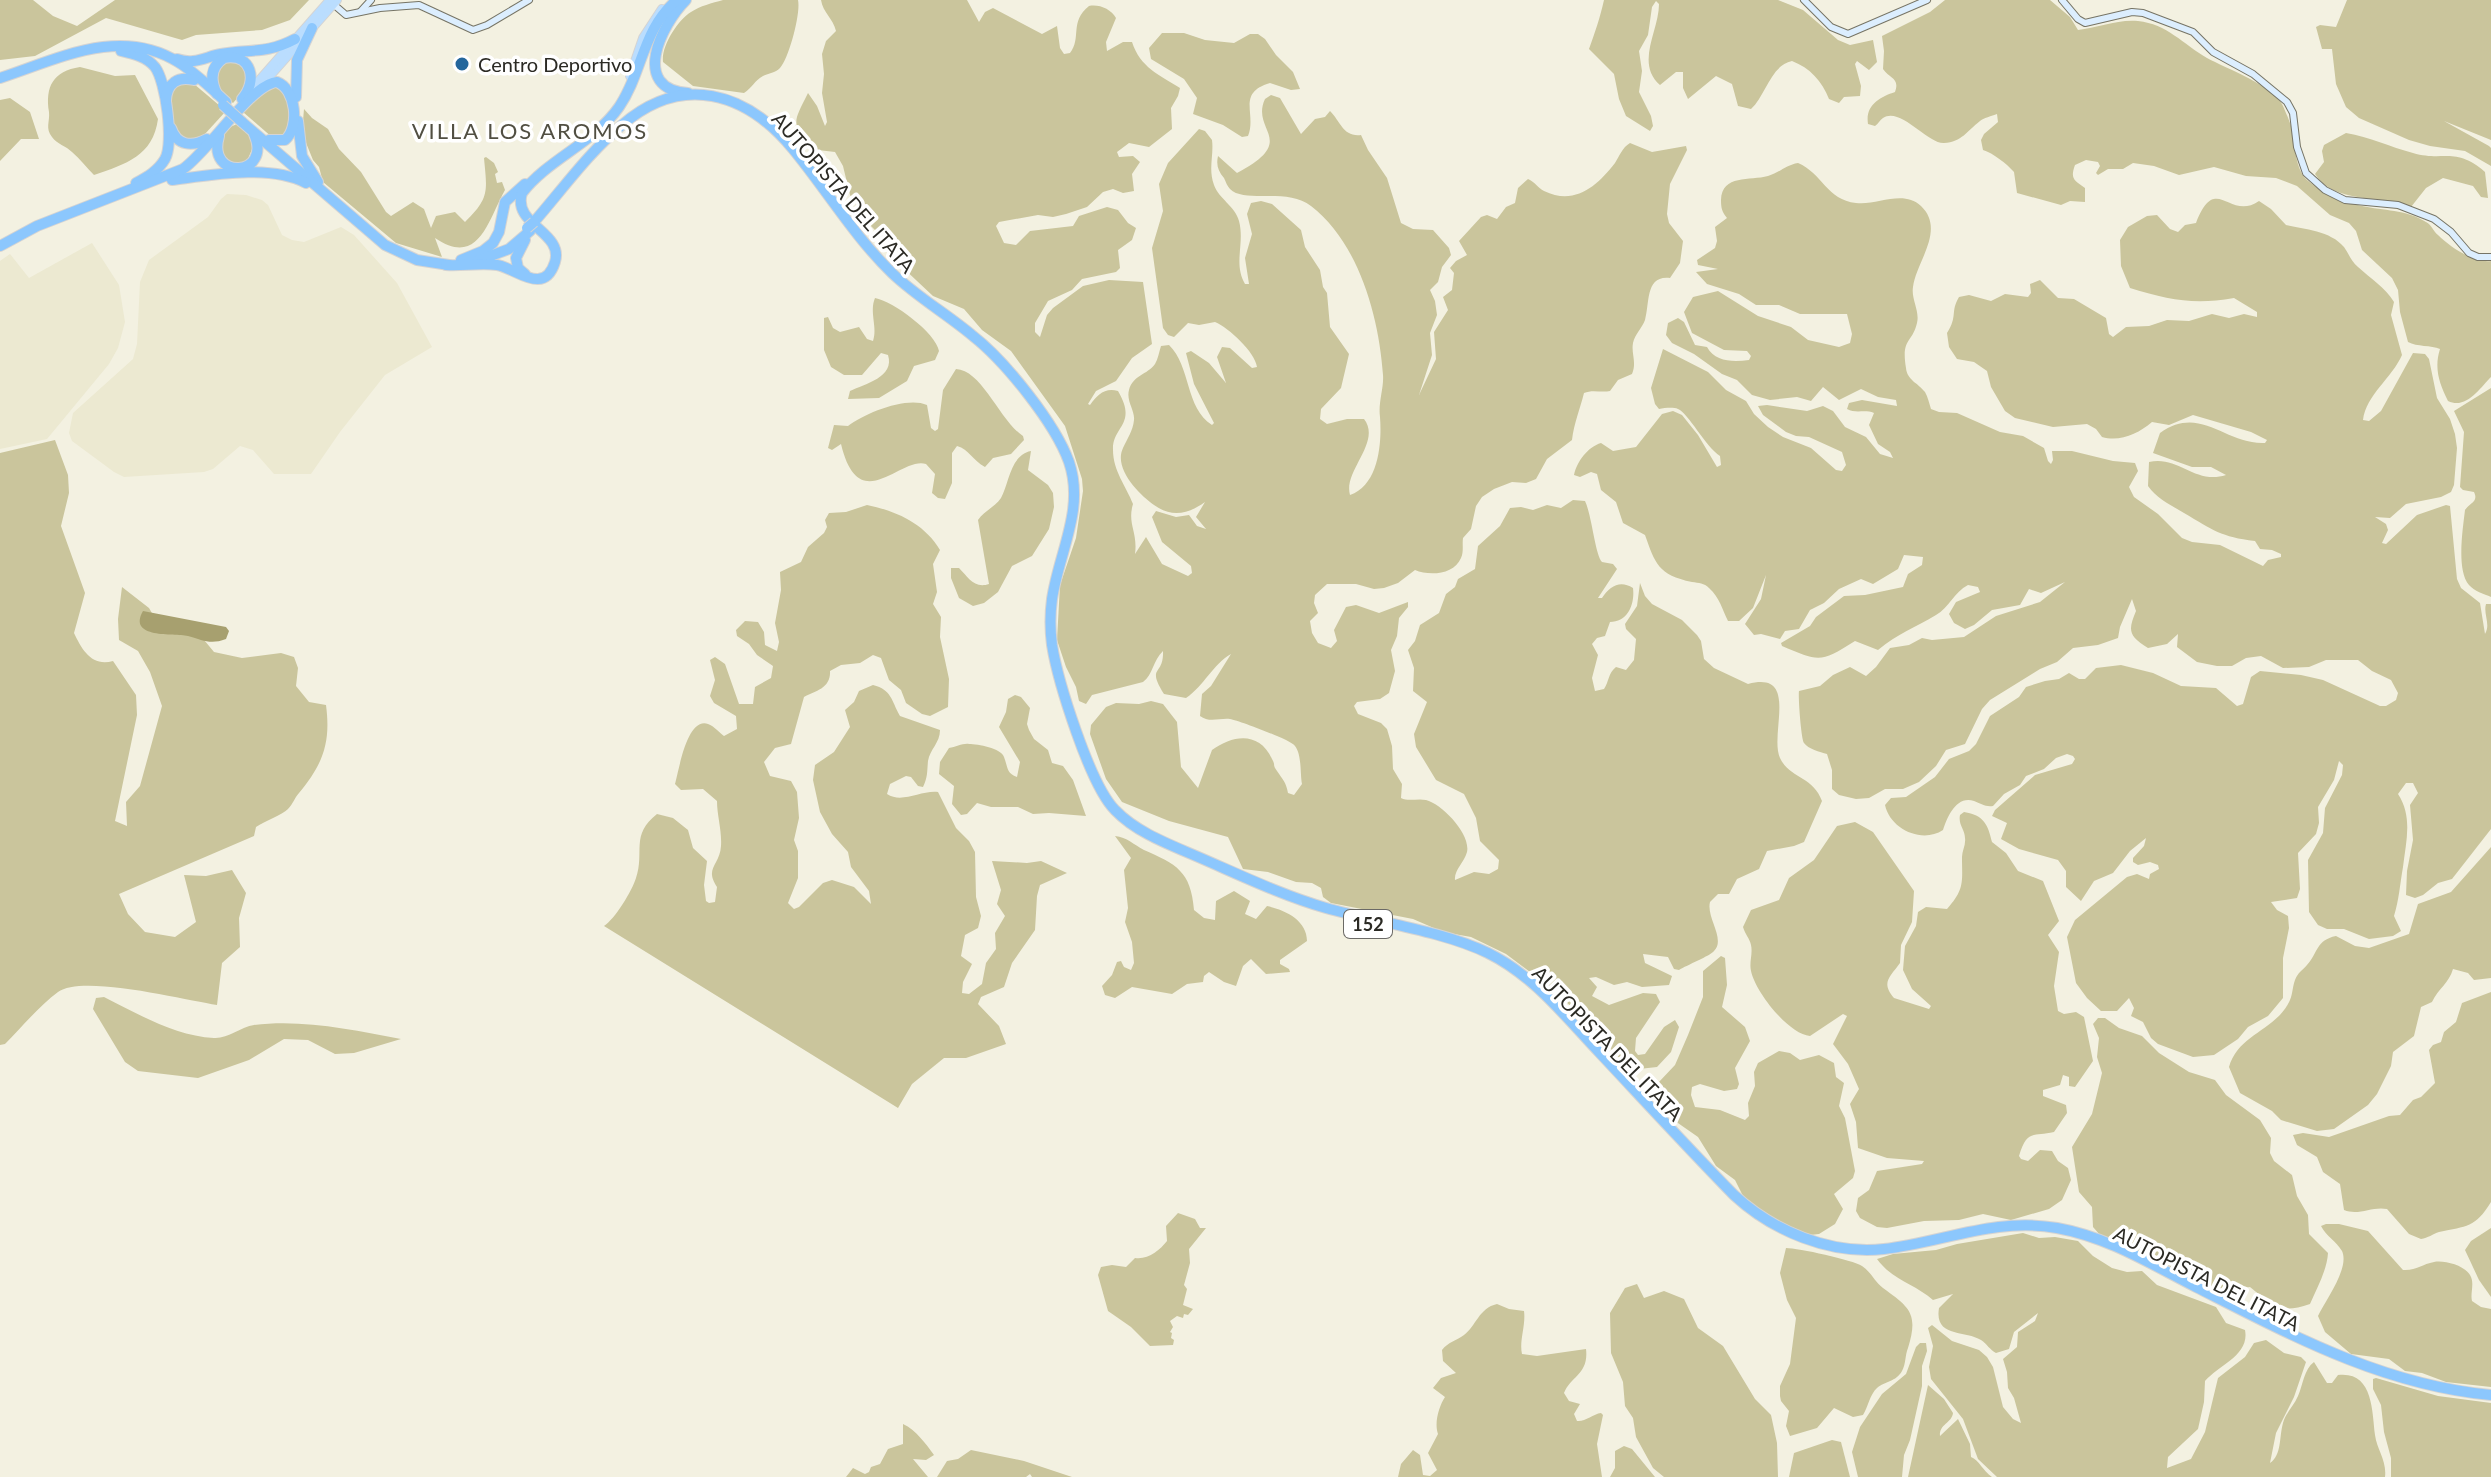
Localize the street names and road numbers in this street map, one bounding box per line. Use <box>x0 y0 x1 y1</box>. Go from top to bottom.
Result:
street label: AUTOPISTA DEL ITATA <box>767 107 921 278</box>
road number: 152 <box>1344 910 1392 938</box>
street label: AUTOPISTA DEL ITATA <box>1528 961 1688 1126</box>
street label: AUTOPISTA DEL ITATA <box>2110 1221 2304 1336</box>

